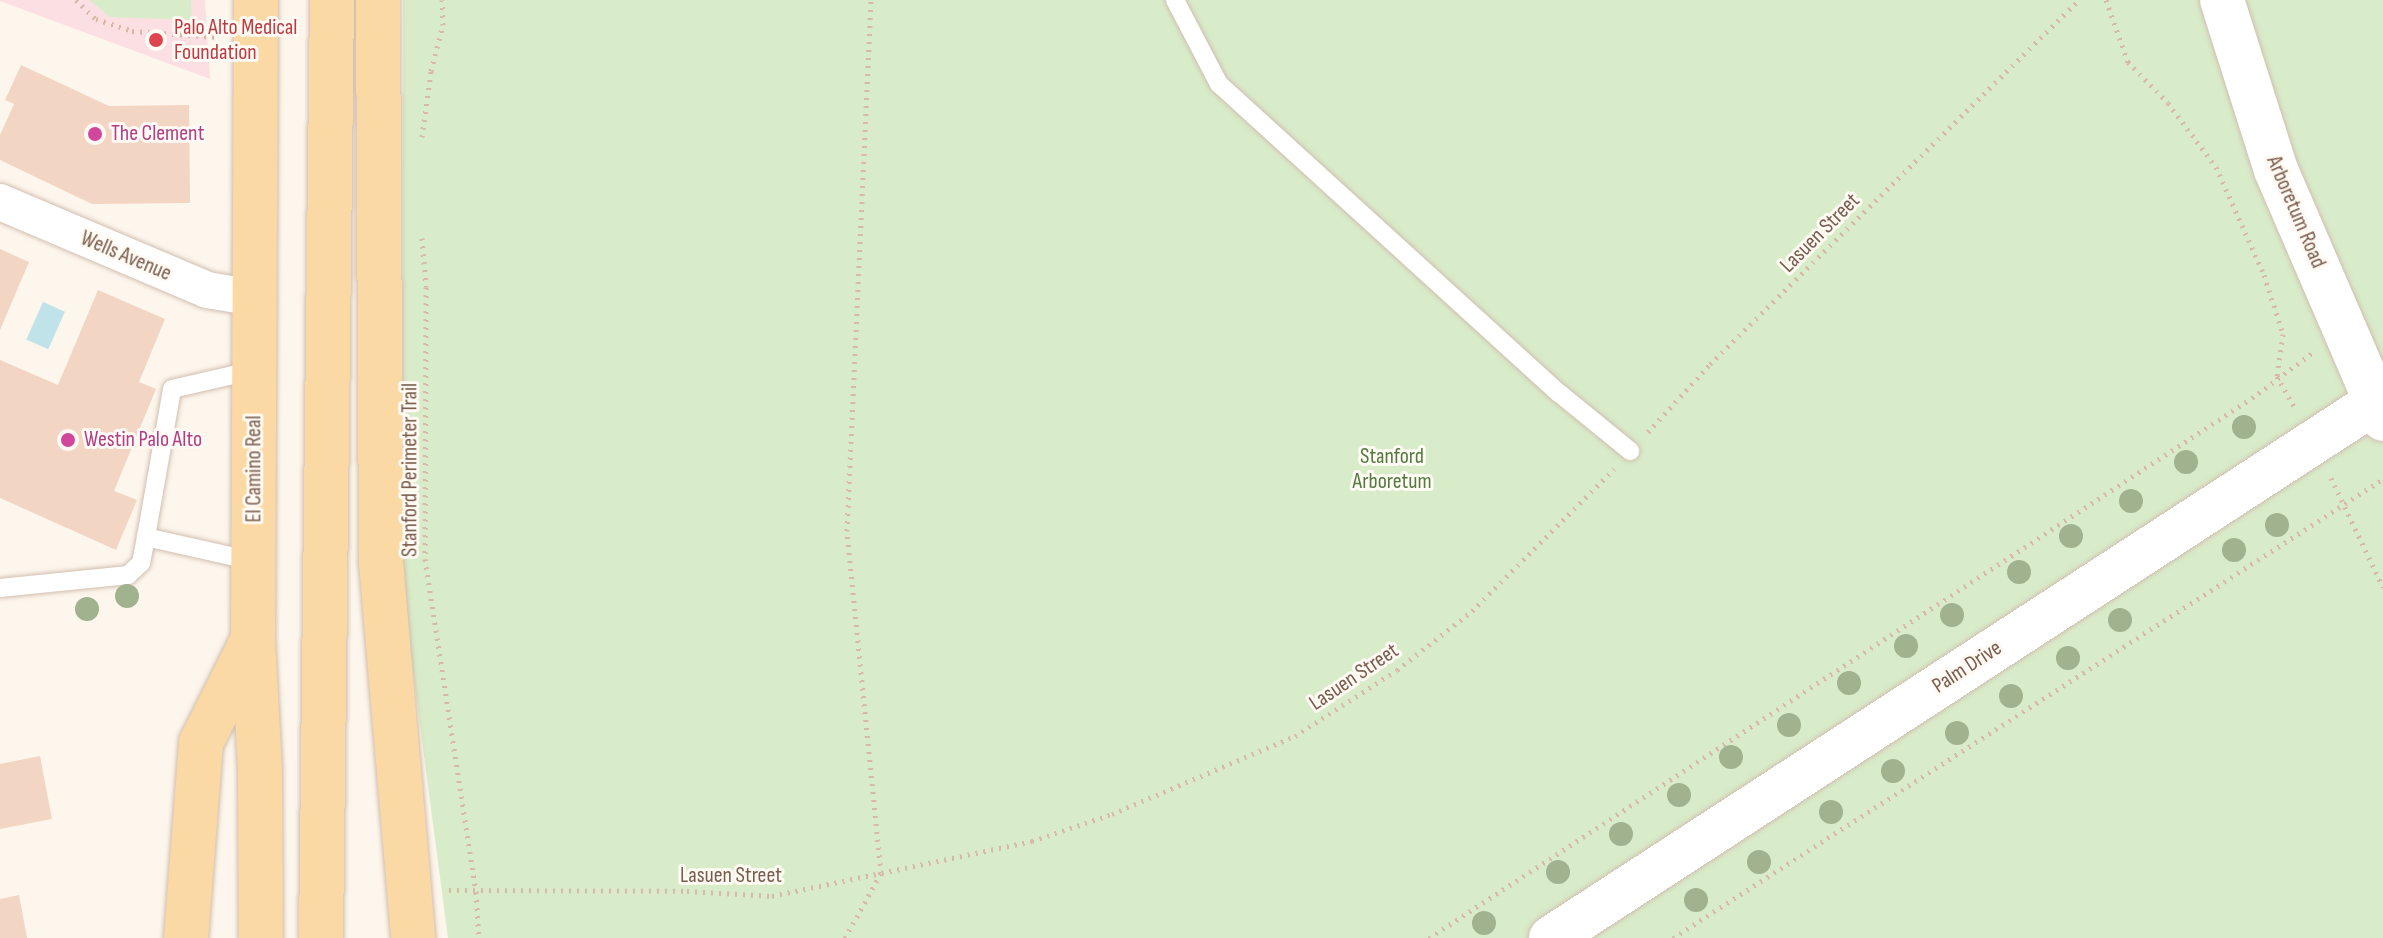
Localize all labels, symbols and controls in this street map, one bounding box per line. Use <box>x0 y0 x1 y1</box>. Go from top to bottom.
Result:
place label: Palo Alto Medical Foundation <box>174 14 297 66</box>
marker: Palo Alto Medical Foundation <box>145 29 167 51</box>
place label: The Clement <box>111 121 204 147</box>
marker: The Clement <box>86 125 104 143</box>
street label: Arboretum Road <box>2261 152 2331 272</box>
street label: Lasuen Street <box>1775 188 1865 278</box>
street label: Wells Avenue <box>77 225 175 287</box>
street label: Stanford Perimeter Trail <box>397 383 423 557</box>
street label: El Camino Real <box>241 416 267 522</box>
place label: Westin Palo Alto <box>84 427 202 453</box>
marker: Westin Palo Alto <box>59 431 77 449</box>
park label: Stanford Arboretum <box>1352 443 1432 494</box>
street label: Palm Drive <box>1927 635 2007 699</box>
street label: Lasuen Street <box>1304 638 1404 716</box>
street label: Lasuen Street <box>680 863 782 889</box>

